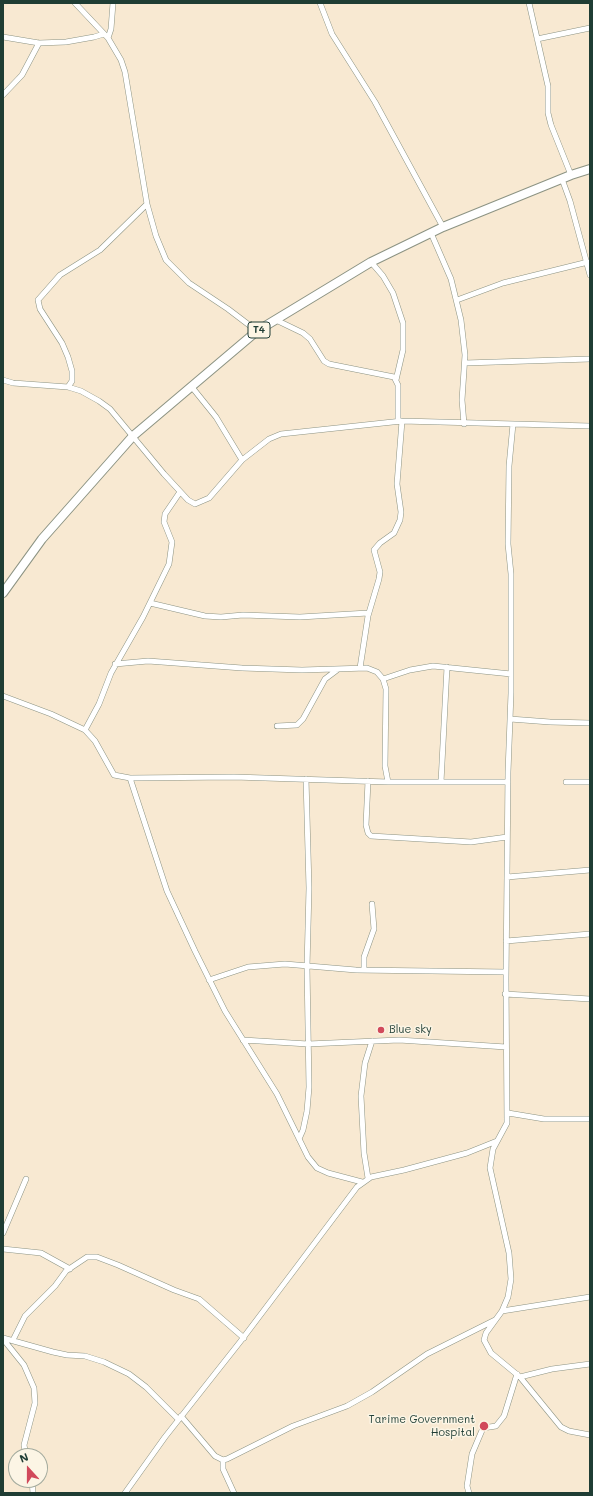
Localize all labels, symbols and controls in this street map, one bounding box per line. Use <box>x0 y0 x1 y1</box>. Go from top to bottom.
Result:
road number: T4 <box>248 322 270 338</box>
place label: Blue sky <box>389 1023 432 1037</box>
marker: Blue sky <box>376 1025 386 1035</box>
place label: Tarime Government Hospital <box>369 1413 475 1439</box>
marker: Tarime Government Hospital <box>478 1420 490 1432</box>
north arrow <box>8 1448 48 1488</box>
text: N <box>17 1449 30 1466</box>

